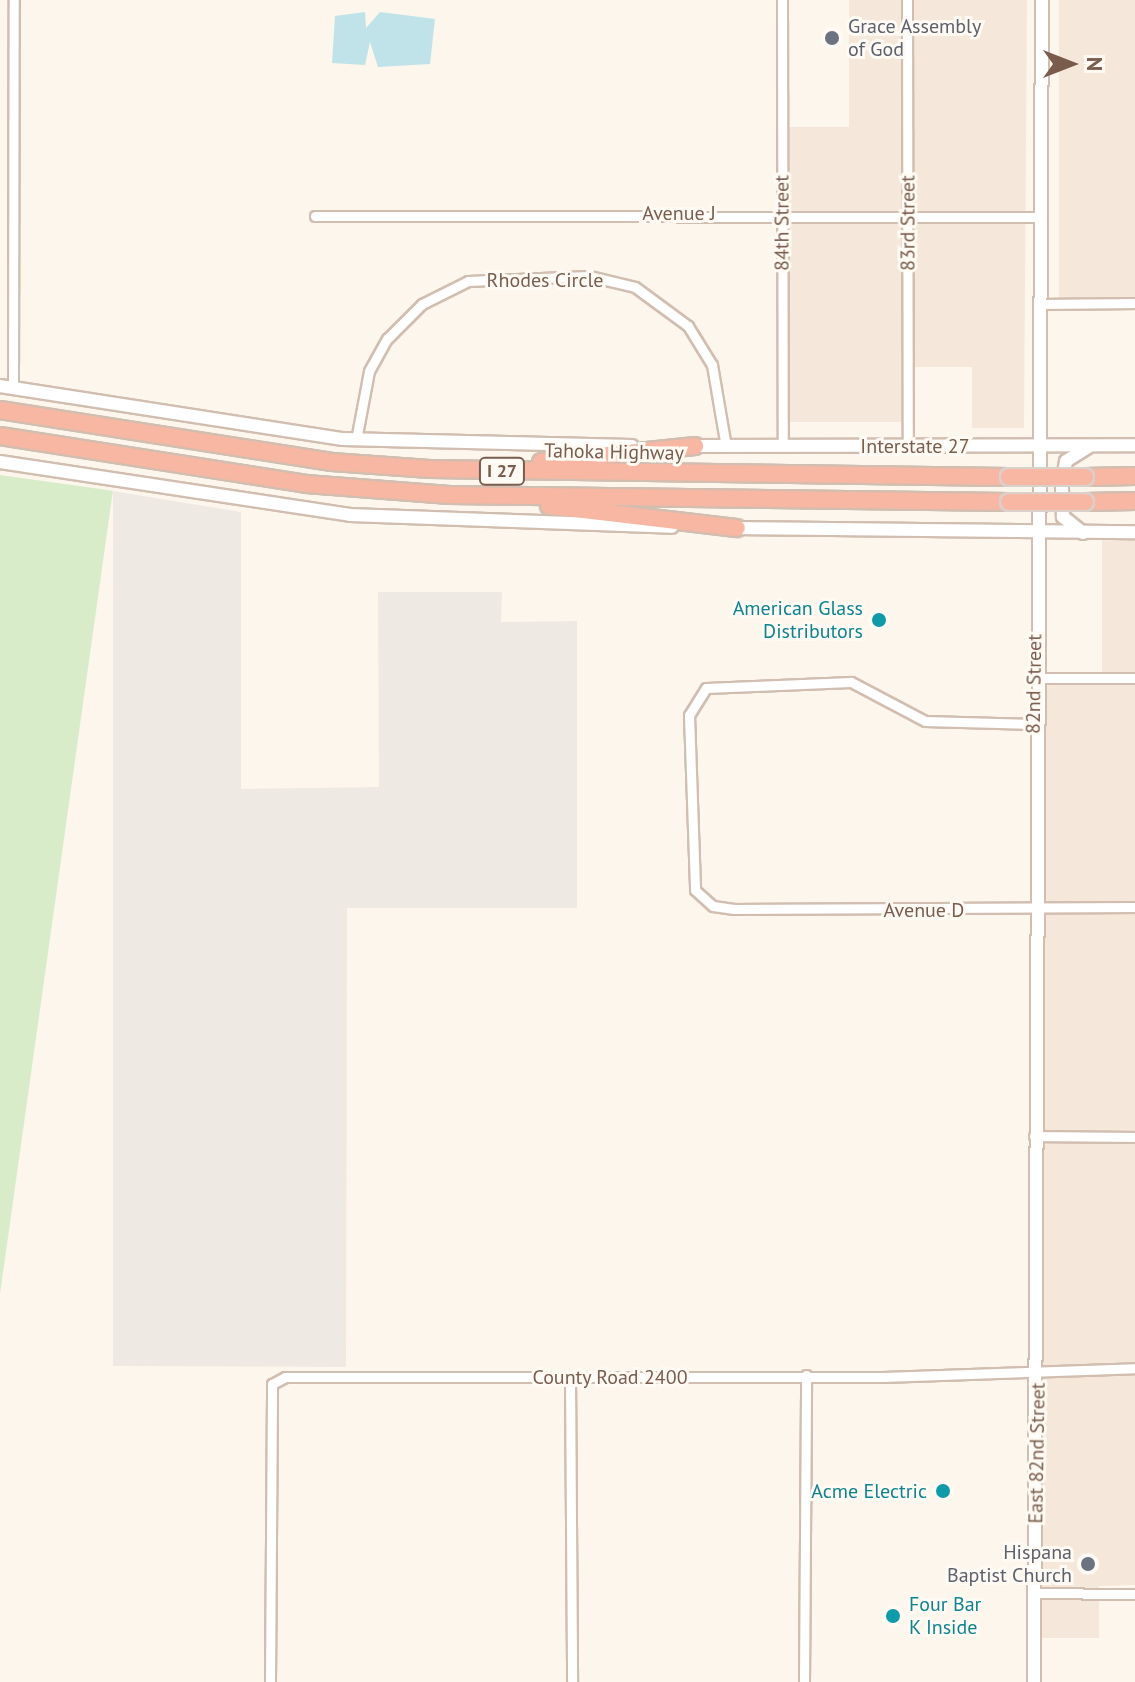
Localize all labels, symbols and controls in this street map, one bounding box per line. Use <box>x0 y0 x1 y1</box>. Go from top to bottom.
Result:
place label: Grace Assembly of God <box>848 14 982 61</box>
north arrow <box>1031 24 1111 104</box>
marker: Grace Assembly of God <box>823 29 841 47</box>
text: N <box>1081 57 1109 71</box>
street label: 84th Street <box>770 175 794 271</box>
street label: 83rd Street <box>896 175 920 271</box>
street label: Avenue J <box>642 201 716 225</box>
street label: Rhodes Circle <box>487 268 603 292</box>
street label: Interstate 27 <box>860 434 970 458</box>
street label: Tahoka Highway <box>544 439 684 465</box>
road number: I 27 <box>478 457 526 485</box>
place label: American Glass Distributors <box>733 596 863 643</box>
marker: American Glass Distributors <box>870 611 888 629</box>
street label: 82nd Street <box>1021 634 1047 734</box>
street label: Avenue D <box>884 898 964 922</box>
street label: County Road 2400 <box>532 1365 688 1389</box>
street label: East 82nd Street <box>1024 1382 1050 1524</box>
place label: Acme Electric <box>811 1479 927 1503</box>
marker: Acme Electric <box>934 1482 952 1500</box>
place label: Hispana Baptist Church <box>947 1540 1072 1587</box>
marker: Hispana Baptist Church <box>1079 1555 1097 1573</box>
place label: Four Bar K Inside <box>909 1592 981 1639</box>
marker: Four Bar K Inside <box>884 1607 902 1625</box>

